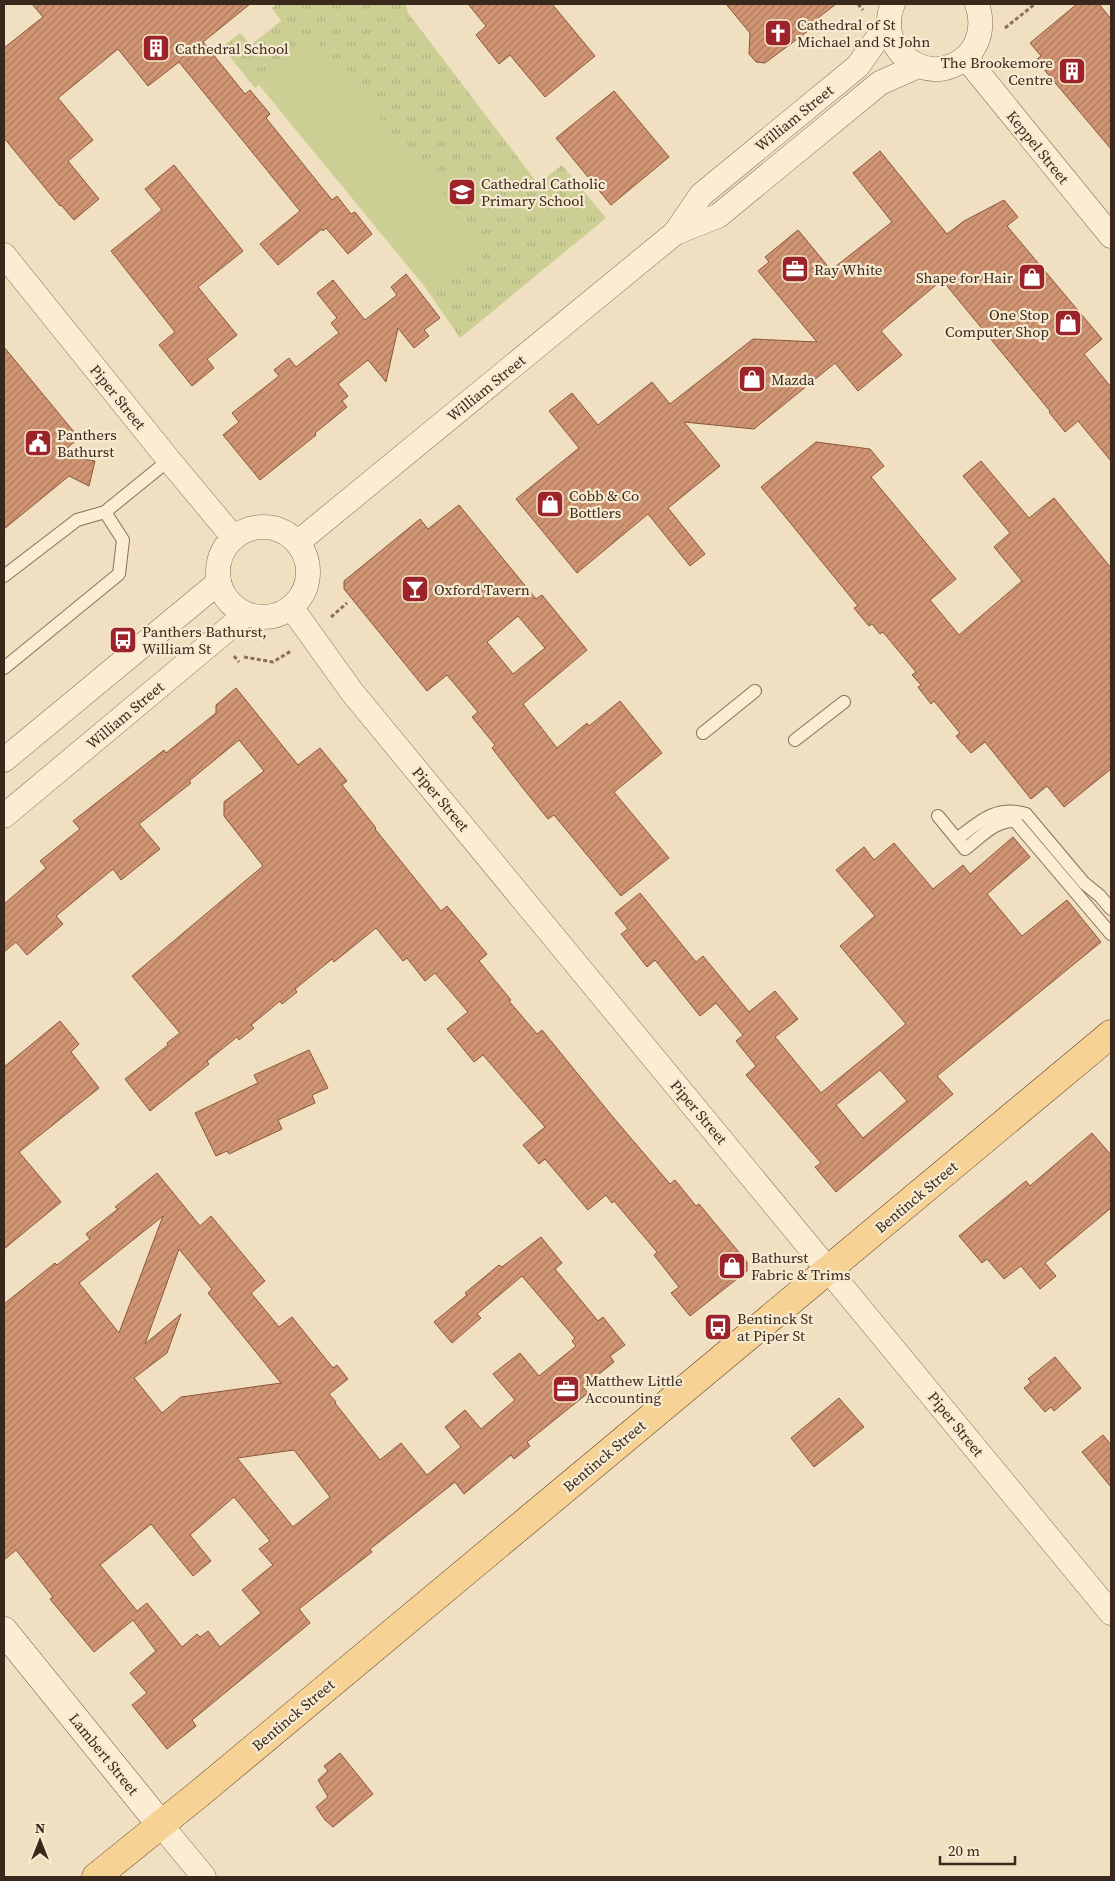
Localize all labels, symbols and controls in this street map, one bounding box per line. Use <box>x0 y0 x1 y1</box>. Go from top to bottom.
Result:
place label: Cathedral of St Michael and St John <box>797 14 930 52</box>
church icon: Cathedral of St Michael and St John <box>763 18 793 48</box>
building icon: Cathedral School <box>141 33 171 63</box>
place label: Cathedral School <box>175 38 289 59</box>
place label: The Brookemore Centre <box>941 52 1053 90</box>
building icon: The Brookemore Centre <box>1057 56 1087 86</box>
street label: William Street <box>750 80 838 156</box>
street label: Keppel Street <box>1002 106 1074 188</box>
place label: Cathedral Catholic Primary School <box>481 173 605 211</box>
school or university icon: Cathedral Catholic Primary School <box>447 177 477 207</box>
office icon: Ray White <box>780 254 810 284</box>
place label: Ray White <box>814 259 883 280</box>
shop icon: Shape for Hair <box>1017 262 1047 292</box>
place label: Shape for Hair <box>916 267 1014 288</box>
place label: One Stop Computer Shop <box>945 304 1049 342</box>
shop icon: One Stop Computer Shop <box>1053 308 1083 338</box>
street label: William Street <box>442 350 530 426</box>
street label: Piper Street <box>85 360 151 434</box>
shop icon: Mazda <box>737 364 767 394</box>
place label: Mazda <box>771 369 815 390</box>
place label: Panthers Bathurst <box>57 424 117 462</box>
public building icon: Panthers Bathurst <box>23 428 53 458</box>
place label: Cobb & Co Bottlers <box>569 485 639 523</box>
shop icon: Cobb & Co Bottlers <box>535 489 565 519</box>
bar icon: Oxford Tavern <box>400 574 430 604</box>
place label: Oxford Tavern <box>434 579 530 600</box>
place label: Panthers Bathurst, William St <box>142 621 267 659</box>
bus stop icon: Panthers Bathurst, William St <box>108 625 138 655</box>
street label: William Street <box>82 676 168 754</box>
street label: Piper Street <box>408 762 474 836</box>
street label: Piper Street <box>666 1075 732 1149</box>
street label: Bentinck Street <box>870 1156 962 1238</box>
place label: Bathurst Fabric & Trims <box>751 1247 850 1285</box>
shop icon: Bathurst Fabric & Trims <box>717 1251 747 1281</box>
place label: Bentinck St at Piper St <box>737 1308 813 1346</box>
bus stop icon: Bentinck St at Piper St <box>703 1312 733 1342</box>
place label: Matthew Little Accounting <box>585 1370 683 1408</box>
office icon: Matthew Little Accounting <box>551 1374 581 1404</box>
street label: Piper Street <box>923 1387 989 1461</box>
street label: Bentinck Street <box>558 1415 650 1497</box>
street label: Bentinck Street <box>247 1674 339 1756</box>
street label: Lambert Street <box>64 1708 144 1800</box>
north arrow <box>15 1816 65 1866</box>
text: N <box>35 1818 45 1838</box>
scale bar <box>940 1834 1015 1866</box>
text: 20 m <box>948 1840 980 1861</box>

